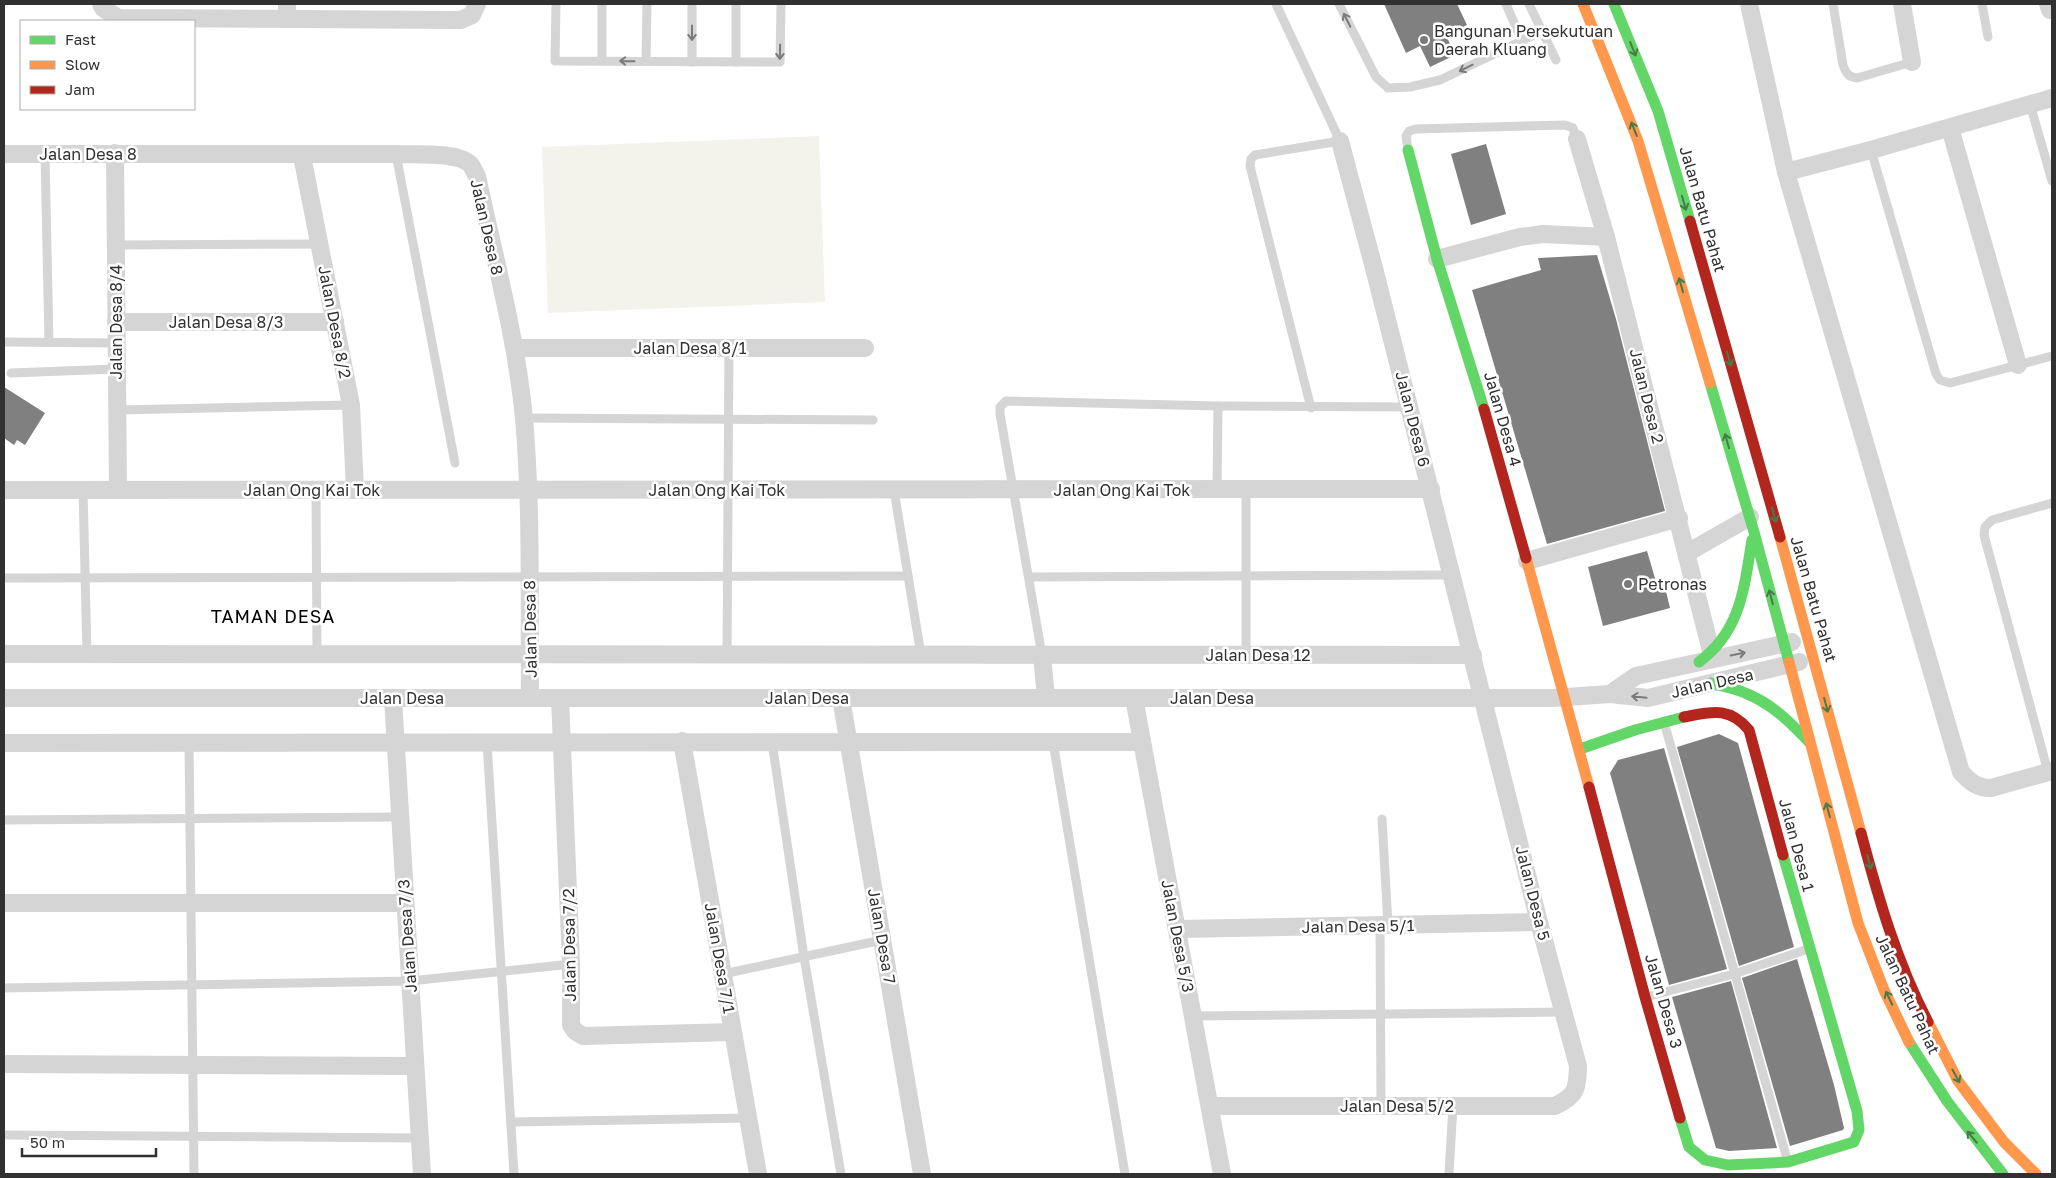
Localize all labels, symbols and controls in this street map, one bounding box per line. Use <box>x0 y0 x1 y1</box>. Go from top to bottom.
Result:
one-way arrow <box>1342 13 1351 28</box>
legend <box>20 20 195 110</box>
place label: Bangunan Persekutuan Daerah Kluang <box>1434 21 1613 59</box>
one-way arrow <box>687 24 697 41</box>
text: Fast <box>65 30 96 48</box>
marker: Bangunan Persekutuan Daerah Kluang <box>1418 34 1430 46</box>
one-way arrow <box>1628 41 1638 56</box>
one-way arrow <box>775 44 785 60</box>
text: Slow <box>65 55 100 73</box>
one-way arrow <box>619 56 636 66</box>
one-way arrow <box>1459 63 1474 73</box>
text: Jam <box>65 80 95 98</box>
one-way arrow <box>1628 122 1638 137</box>
street label: Jalan Desa 8 <box>39 144 137 164</box>
street label: Jalan Batu Pahat <box>1675 144 1731 274</box>
street label: Jalan Desa 8 <box>466 177 508 277</box>
one-way arrow <box>1680 194 1690 210</box>
street label: Jalan Desa 8/4 <box>106 264 126 380</box>
street label: Jalan Desa 8/2 <box>314 264 356 380</box>
one-way arrow <box>1675 277 1685 293</box>
street label: Jalan Desa 8/3 <box>169 312 283 332</box>
street label: Jalan Desa 8/1 <box>633 338 747 358</box>
street label: Jalan Desa 2 <box>1626 346 1668 446</box>
one-way arrow <box>1724 351 1734 367</box>
street label: Jalan Desa 6 <box>1391 369 1435 469</box>
street label: Jalan Desa 4 <box>1480 369 1526 469</box>
one-way arrow <box>1721 433 1731 449</box>
street label: Jalan Ong Kai Tok <box>244 480 380 500</box>
street label: Jalan Ong Kai Tok <box>649 480 785 500</box>
street label: Jalan Ong Kai Tok <box>1054 480 1190 500</box>
one-way arrow <box>1769 507 1779 523</box>
street label: Jalan Batu Pahat <box>1786 534 1842 664</box>
place label: Petronas <box>1638 574 1707 594</box>
marker: Petronas <box>1622 578 1634 590</box>
street label: Jalan Desa 8 <box>519 580 541 678</box>
one-way arrow <box>1766 589 1775 605</box>
district label: TAMAN DESA <box>211 605 335 627</box>
street label: Jalan Desa 12 <box>1206 645 1310 665</box>
one-way arrow <box>1730 649 1746 658</box>
street label: Jalan Desa <box>1669 664 1755 702</box>
street label: Jalan Desa <box>360 688 444 708</box>
street label: Jalan Desa <box>765 688 849 708</box>
street label: Jalan Desa <box>1170 688 1254 708</box>
one-way arrow <box>1631 692 1647 702</box>
one-way arrow <box>1822 696 1832 712</box>
street label: Jalan Desa 1 <box>1775 796 1819 894</box>
one-way arrow <box>1823 803 1833 819</box>
street label: Jalan Desa 5 <box>1512 843 1554 943</box>
one-way arrow <box>1864 853 1874 869</box>
street label: Jalan Desa 5/3 <box>1157 878 1199 994</box>
street label: Jalan Desa 7/3 <box>393 879 421 993</box>
street label: Jalan Desa 7 <box>864 887 900 985</box>
street label: Jalan Desa 7/2 <box>558 888 580 1002</box>
street label: Jalan Desa 7/1 <box>700 901 740 1015</box>
street label: Jalan Desa 5/1 <box>1302 915 1415 937</box>
street label: Jalan Batu Pahat <box>1871 931 1945 1057</box>
street label: Jalan Desa 3 <box>1641 951 1687 1051</box>
one-way arrow <box>1883 991 1893 1006</box>
one-way arrow <box>1951 1069 1961 1084</box>
street label: Jalan Desa 5/2 <box>1340 1096 1454 1116</box>
scale bar <box>22 1126 156 1158</box>
one-way arrow <box>1967 1130 1978 1143</box>
text: 50 m <box>30 1133 65 1151</box>

